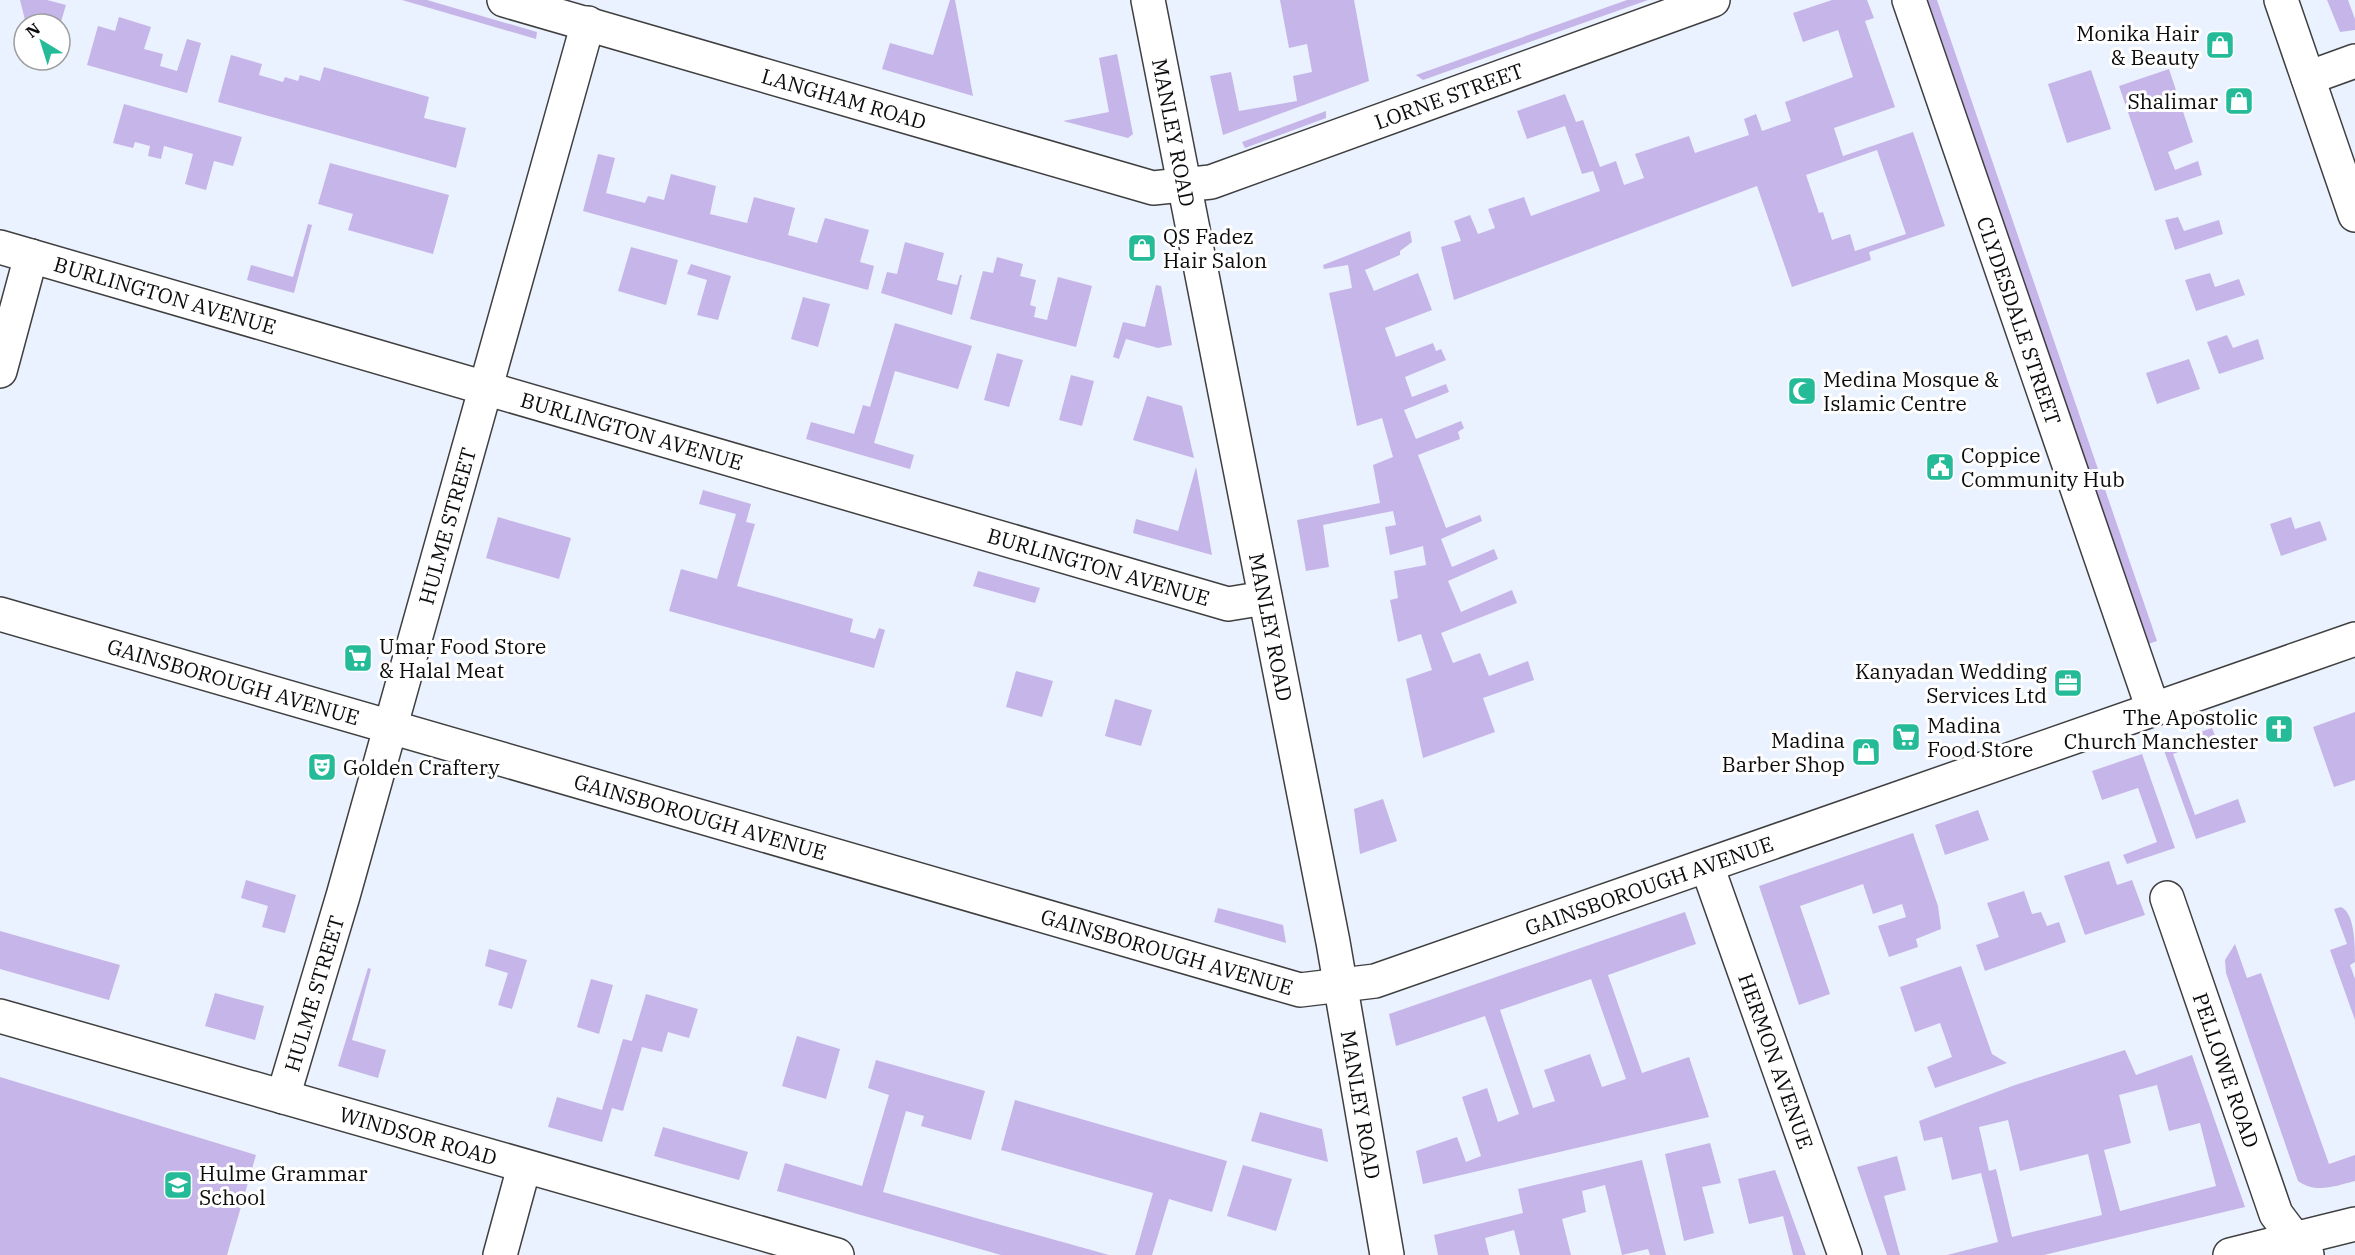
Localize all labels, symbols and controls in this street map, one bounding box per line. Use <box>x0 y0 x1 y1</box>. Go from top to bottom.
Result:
north arrow <box>12 12 72 72</box>
text: N <box>22 18 44 42</box>
place label: Monika Hair & Beauty <box>2076 19 2200 71</box>
shop icon: Monika Hair & Beauty <box>2204 29 2236 61</box>
street label: MANLEY ROAD <box>1146 56 1202 209</box>
street label: LORNE STREET <box>1370 56 1527 136</box>
street label: LANGHAM ROAD <box>758 61 930 136</box>
shop icon: Shalimar <box>2223 85 2255 117</box>
place label: Shalimar <box>2127 87 2219 115</box>
street label: CLYDESDALE STREET <box>1971 213 2068 428</box>
place label: QS Fadez Hair Salon <box>1163 222 1267 274</box>
shop icon: QS Fadez Hair Salon <box>1126 232 1158 264</box>
street label: BURLINGTON AVENUE <box>51 249 280 341</box>
place label: Medina Mosque & Islamic Centre <box>1823 365 1999 417</box>
mosque icon: Medina Mosque & Islamic Centre <box>1786 375 1818 407</box>
street label: BURLINGTON AVENUE <box>517 385 746 476</box>
place label: Coppice Community Hub <box>1961 441 2125 493</box>
street label: HULME STREET <box>412 444 482 608</box>
public building icon: Coppice Community Hub <box>1924 451 1956 483</box>
street label: BURLINGTON AVENUE <box>984 521 1213 612</box>
street label: MANLEY ROAD <box>1243 551 1299 704</box>
street label: GAINSBOROUGH AVENUE <box>104 632 363 731</box>
place label: Umar Food Store & Halal Meat <box>379 632 546 684</box>
supermarket icon: Umar Food Store & Halal Meat <box>342 642 374 674</box>
place label: Kanyadan Wedding Services Ltd <box>1855 657 2048 709</box>
office icon: Kanyadan Wedding Services Ltd <box>2052 667 2084 699</box>
place label: The Apostolic Church Manchester <box>2064 703 2259 755</box>
place label: Madina Food Store <box>1927 711 2033 763</box>
church icon: The Apostolic Church Manchester <box>2263 713 2295 745</box>
supermarket icon: Madina Food Store <box>1890 721 1922 753</box>
place label: Madina Barber Shop <box>1722 726 1845 778</box>
shop icon: Madina Barber Shop <box>1850 736 1882 768</box>
theatre icon: Golden Craftery <box>306 751 338 783</box>
place label: Golden Craftery <box>343 753 500 781</box>
street label: GAINSBOROUGH AVENUE <box>571 767 830 866</box>
street label: GAINSBOROUGH AVENUE <box>1521 829 1777 942</box>
street label: GAINSBOROUGH AVENUE <box>1038 902 1297 1001</box>
street label: HULME STREET <box>277 912 350 1075</box>
street label: HERMON AVENUE <box>1732 969 1820 1153</box>
street label: PELLOWE ROAD <box>2187 989 2266 1151</box>
street label: MANLEY ROAD <box>1334 1028 1388 1181</box>
street label: WINDSOR ROAD <box>336 1100 500 1171</box>
place label: Hulme Grammar School <box>199 1159 368 1211</box>
school or university icon: Hulme Grammar School <box>162 1169 194 1201</box>

